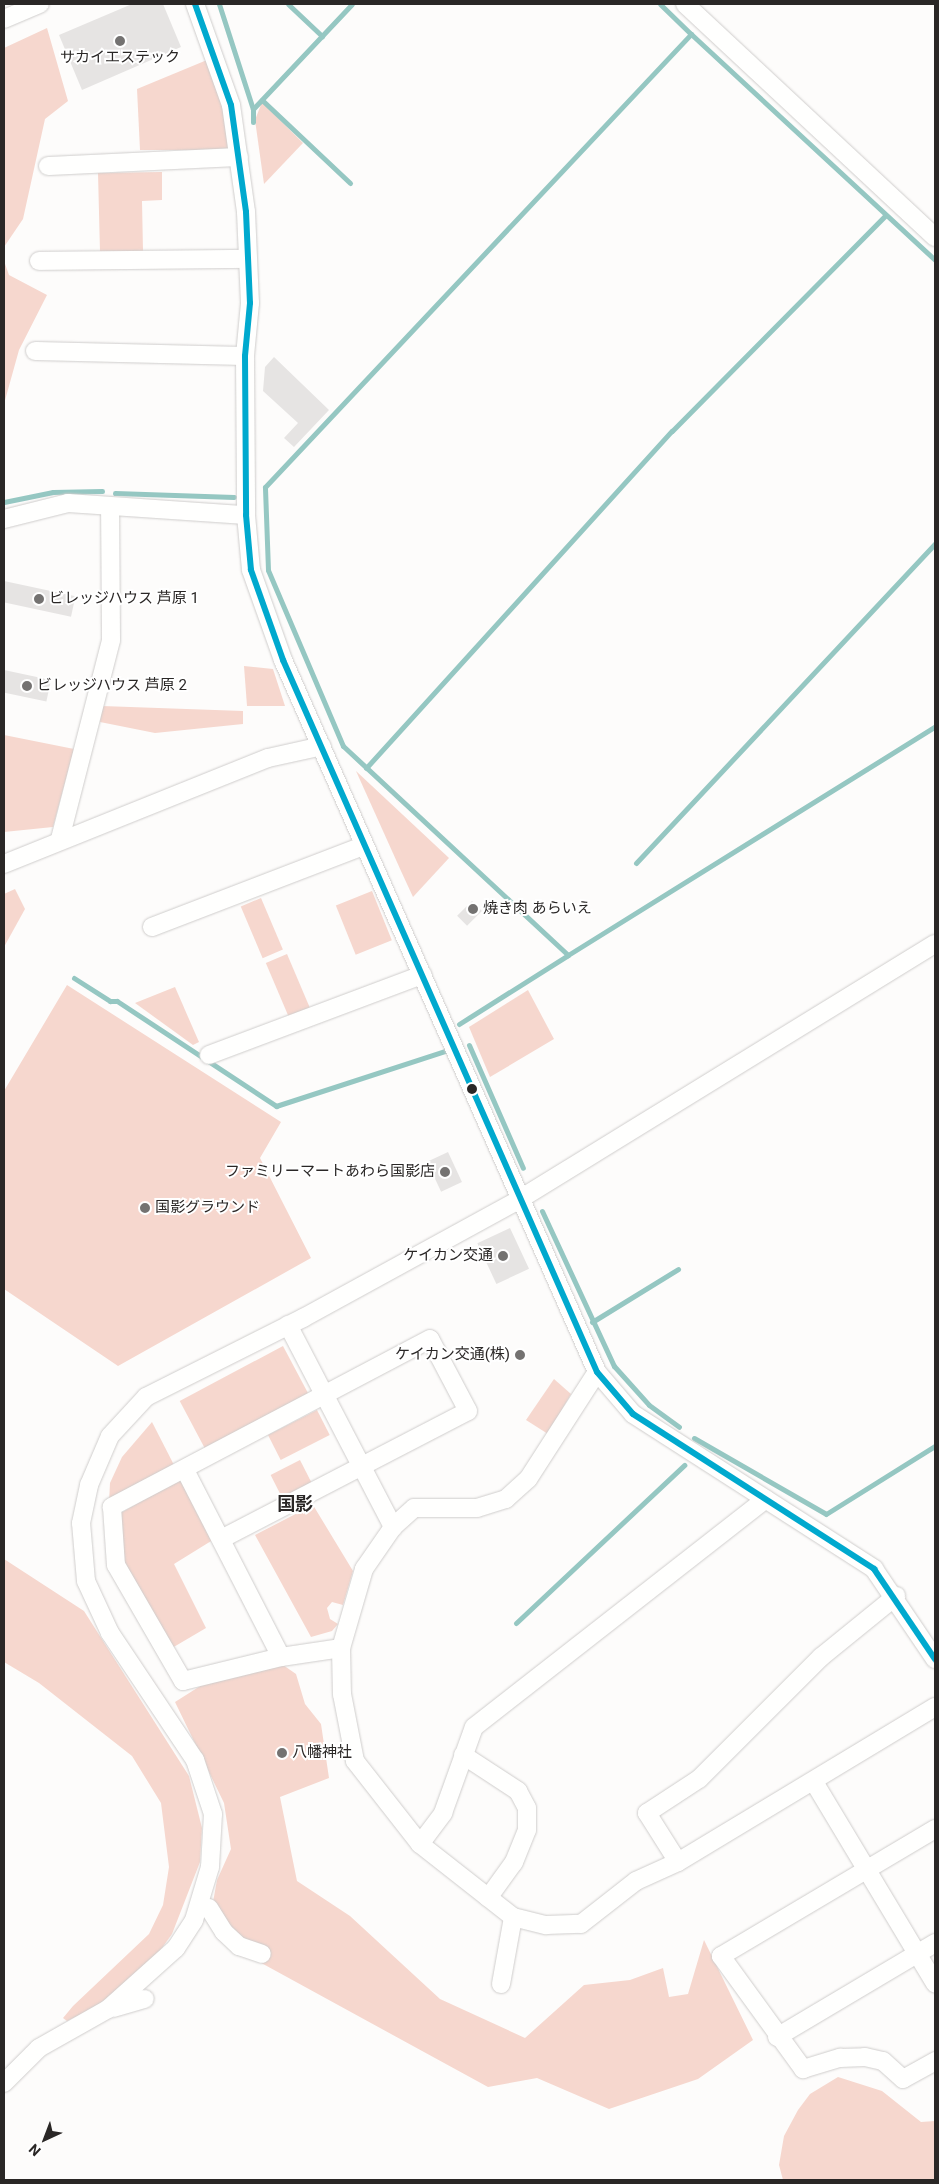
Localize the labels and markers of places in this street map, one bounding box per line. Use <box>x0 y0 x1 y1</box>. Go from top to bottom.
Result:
marker: サカイエステック <box>114 35 126 47</box>
place label: サカイエステック <box>60 49 180 67</box>
place label: ビレッジハウス 芦原 1 <box>49 590 200 608</box>
marker: ビレッジハウス 芦原 1 <box>33 593 45 605</box>
place label: ビレッジハウス 芦原 2 <box>37 677 188 695</box>
marker: ビレッジハウス 芦原 2 <box>21 680 33 692</box>
place label: 焼き肉 あらいえ <box>483 900 592 918</box>
marker: 焼き肉 あらいえ <box>467 903 479 915</box>
unlabelled marker <box>467 1084 477 1094</box>
place label: ファミリーマートあわら国影店 <box>225 1163 435 1181</box>
marker: ファミリーマートあわら国影店 <box>439 1166 451 1178</box>
place label: 国影グラウンド <box>155 1199 260 1217</box>
marker: 国影グラウンド <box>139 1202 151 1214</box>
place label: ケイカン交通 <box>403 1247 493 1265</box>
marker: ケイカン交通 <box>497 1250 509 1262</box>
place label: ケイカン交通(株) <box>395 1346 510 1364</box>
marker: ケイカン交通(株) <box>514 1349 526 1361</box>
place label: 八幡神社 <box>292 1744 352 1762</box>
marker: 八幡神社 <box>276 1747 288 1759</box>

